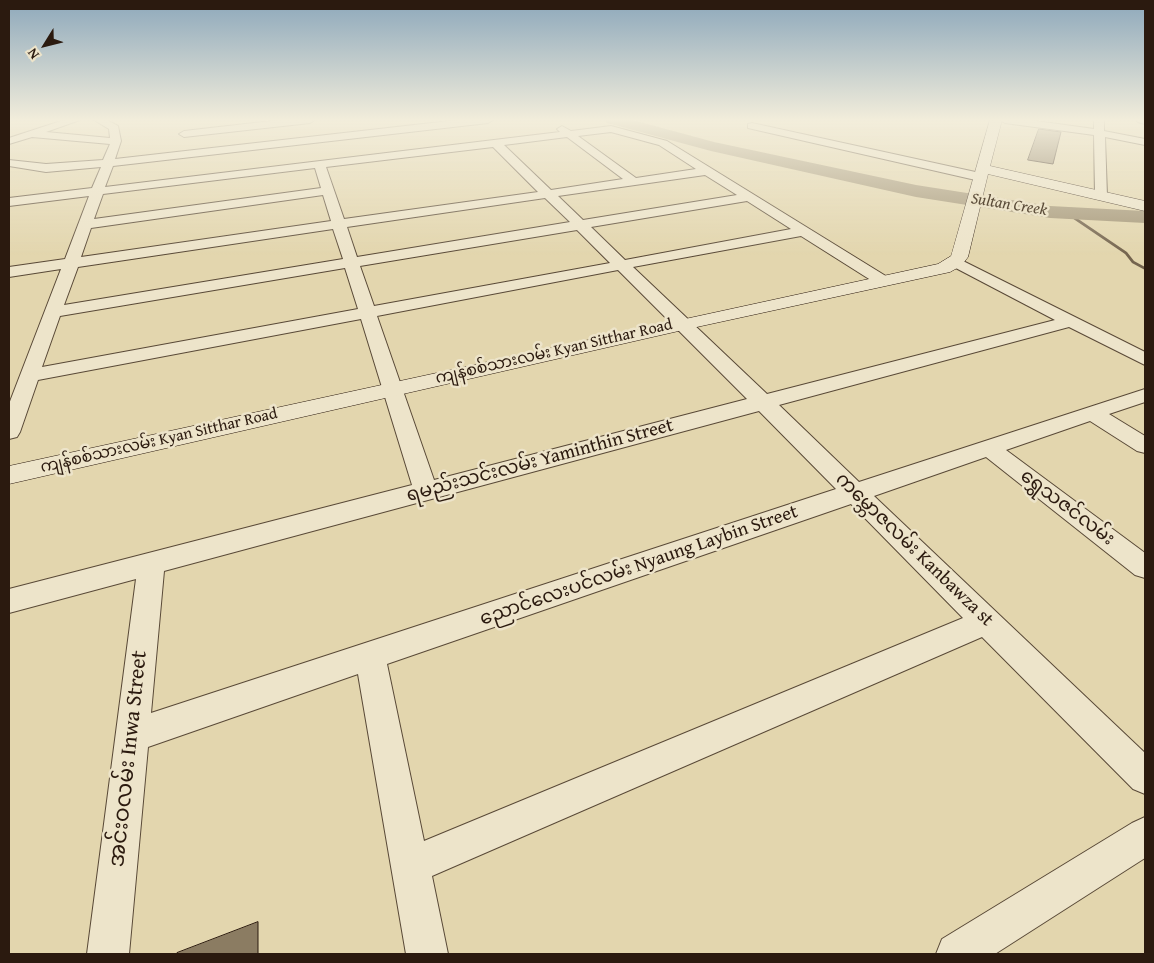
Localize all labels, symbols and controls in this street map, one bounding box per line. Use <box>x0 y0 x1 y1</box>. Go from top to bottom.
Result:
north arrow <box>20 20 70 70</box>
text: N <box>22 44 44 63</box>
water label: Sultan Creek <box>970 190 1048 220</box>
street label: ကျန်စစ်သားလမ်း Kyan Sitthar Road <box>434 315 674 389</box>
street label: ကျန်စစ်သားလမ်း Kyan Sitthar Road <box>39 404 279 478</box>
street label: ရမည်းသင်းလမ်း Yaminthin Street <box>404 414 676 508</box>
street label: ရွှေသဇင်လမ်း <box>1015 465 1119 551</box>
street label: ကမ္ဘောဇလမ်း Kanbawza st <box>830 468 998 632</box>
street label: ညောင်လေးပင်လမ်း Nyaung Laybin Street <box>477 501 801 631</box>
street label: အင်းဝလမ်း Inwa Street <box>104 649 154 869</box>

